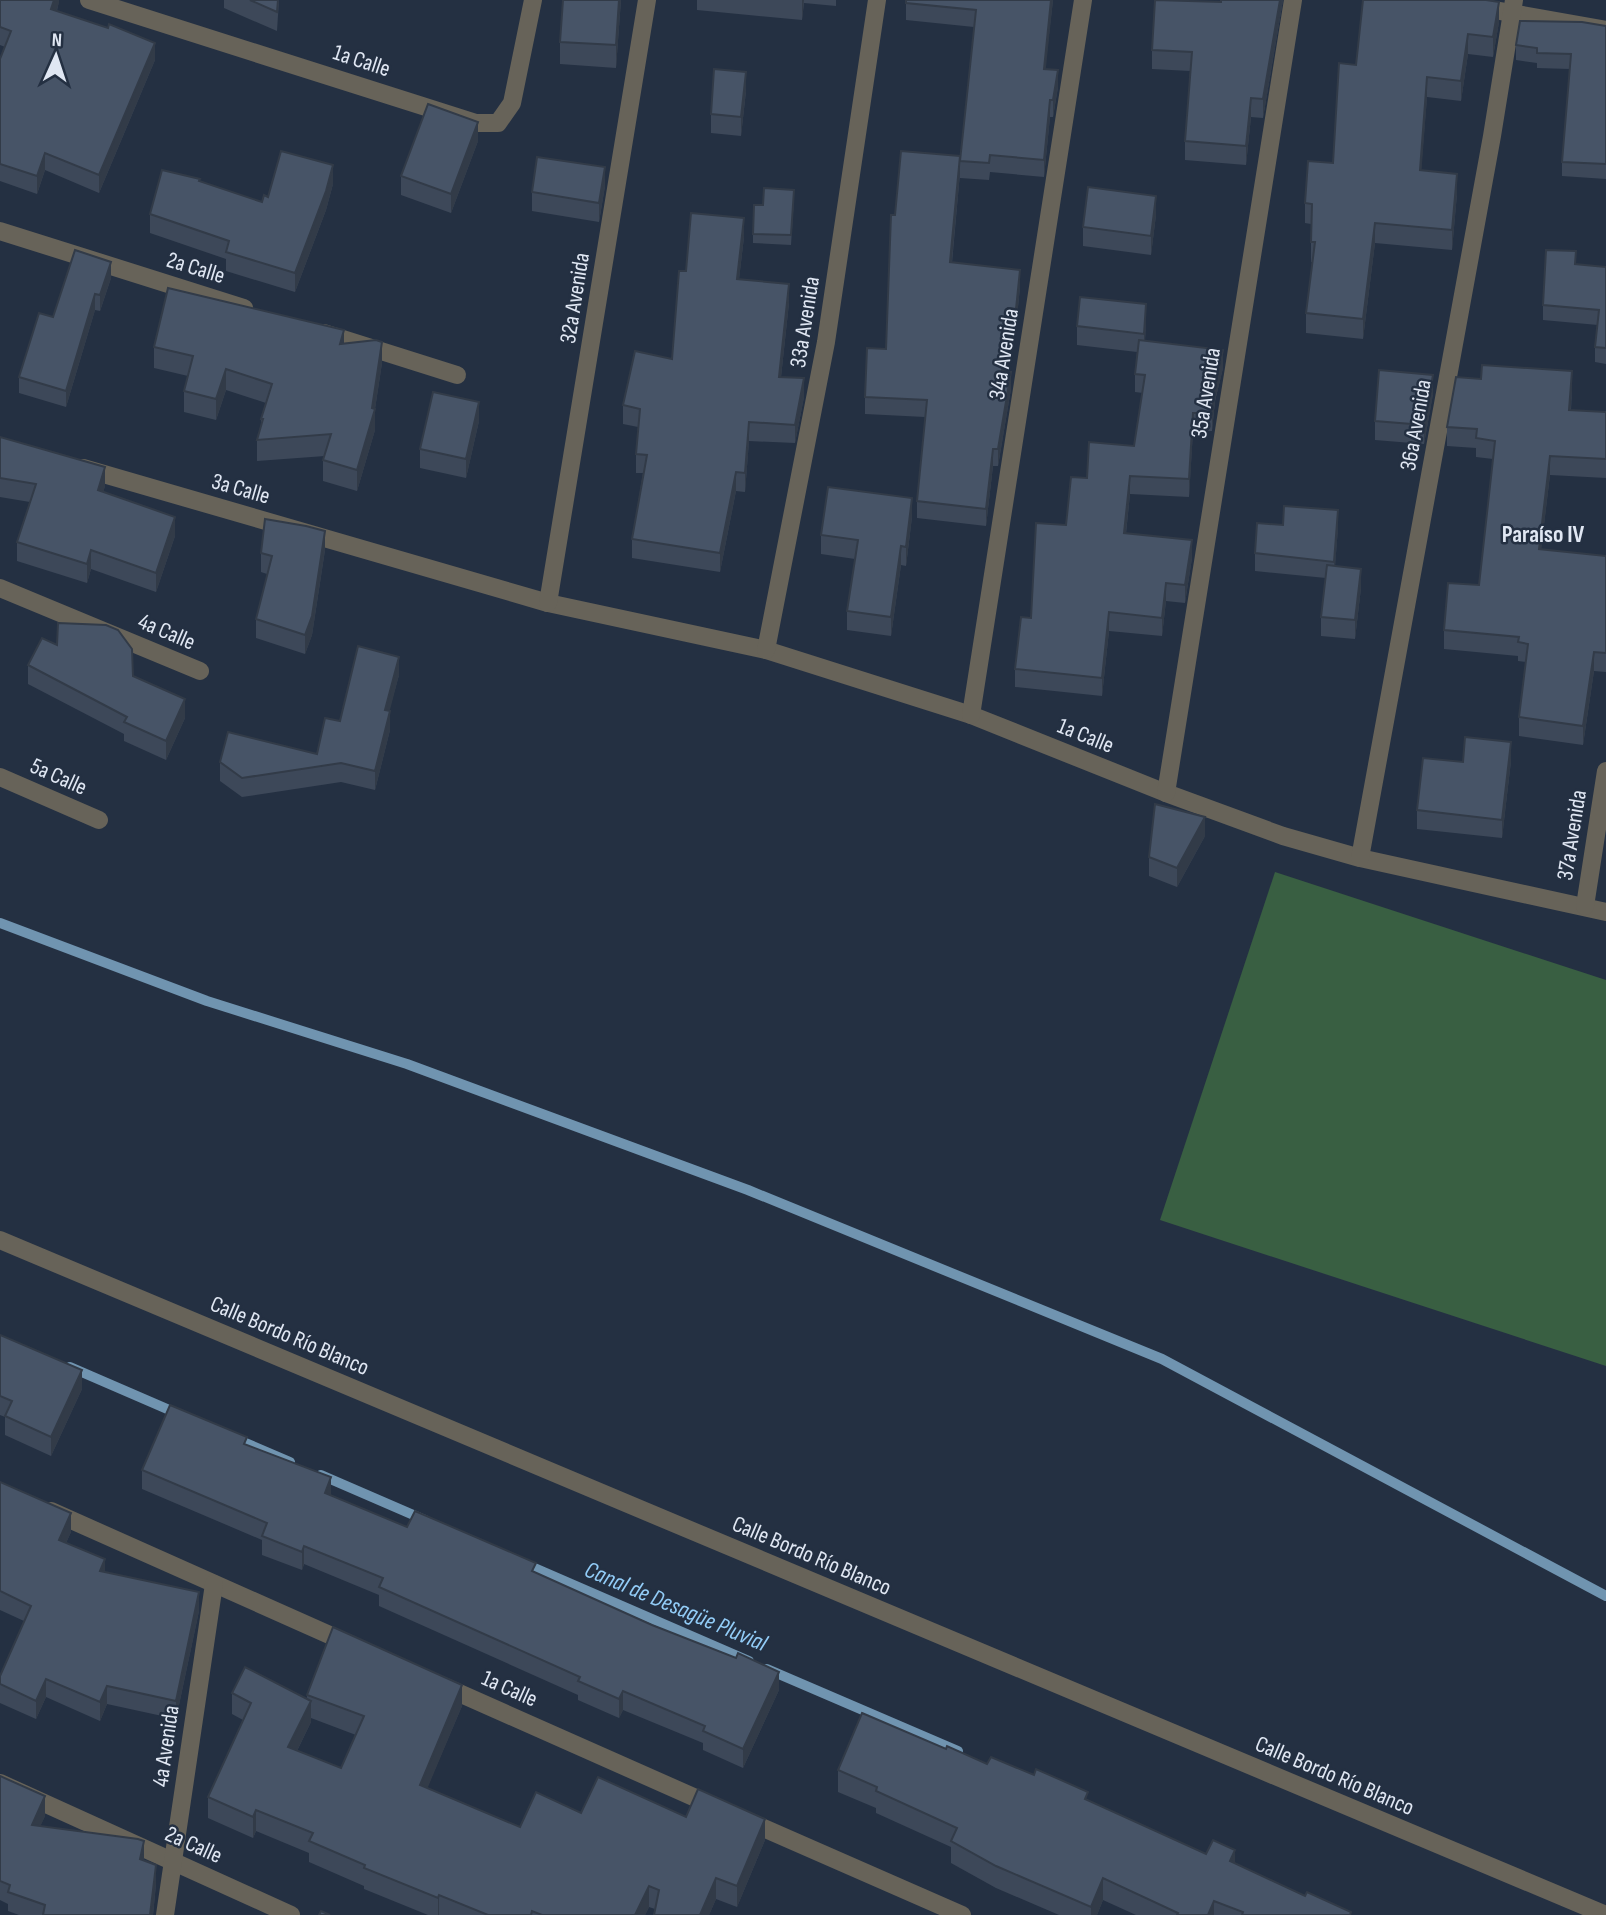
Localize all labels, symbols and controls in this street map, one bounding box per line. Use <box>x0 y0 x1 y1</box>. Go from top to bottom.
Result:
north arrow <box>21 21 91 91</box>
text: N <box>51 29 62 52</box>
street label: 1a Calle <box>330 39 394 83</box>
street label: 2a Calle <box>163 246 228 290</box>
street label: 32a Avenida <box>554 251 596 346</box>
street label: 33a Avenida <box>784 275 826 370</box>
street label: 34a Avenida <box>983 307 1025 402</box>
street label: 35a Avenida <box>1185 346 1227 441</box>
street label: 36a Avenida <box>1394 377 1438 473</box>
street label: 3a Calle <box>208 467 273 511</box>
district label: Paraíso IV <box>1502 520 1585 549</box>
street label: 4a Calle <box>134 607 199 656</box>
street label: 1a Calle <box>1053 712 1118 760</box>
street label: 5a Calle <box>26 752 91 802</box>
street label: 37a Avenida <box>1551 788 1593 882</box>
street label: Calle Bordo Río Blanco <box>206 1290 373 1382</box>
street label: Calle Bordo Río Blanco <box>728 1510 895 1602</box>
water label: Canal de Desagüe Pluvial <box>580 1555 772 1658</box>
street label: 1a Calle <box>477 1664 542 1714</box>
street label: 4a Avenida <box>146 1703 186 1789</box>
street label: Calle Bordo Río Blanco <box>1251 1730 1418 1822</box>
street label: 2a Calle <box>161 1820 226 1870</box>

